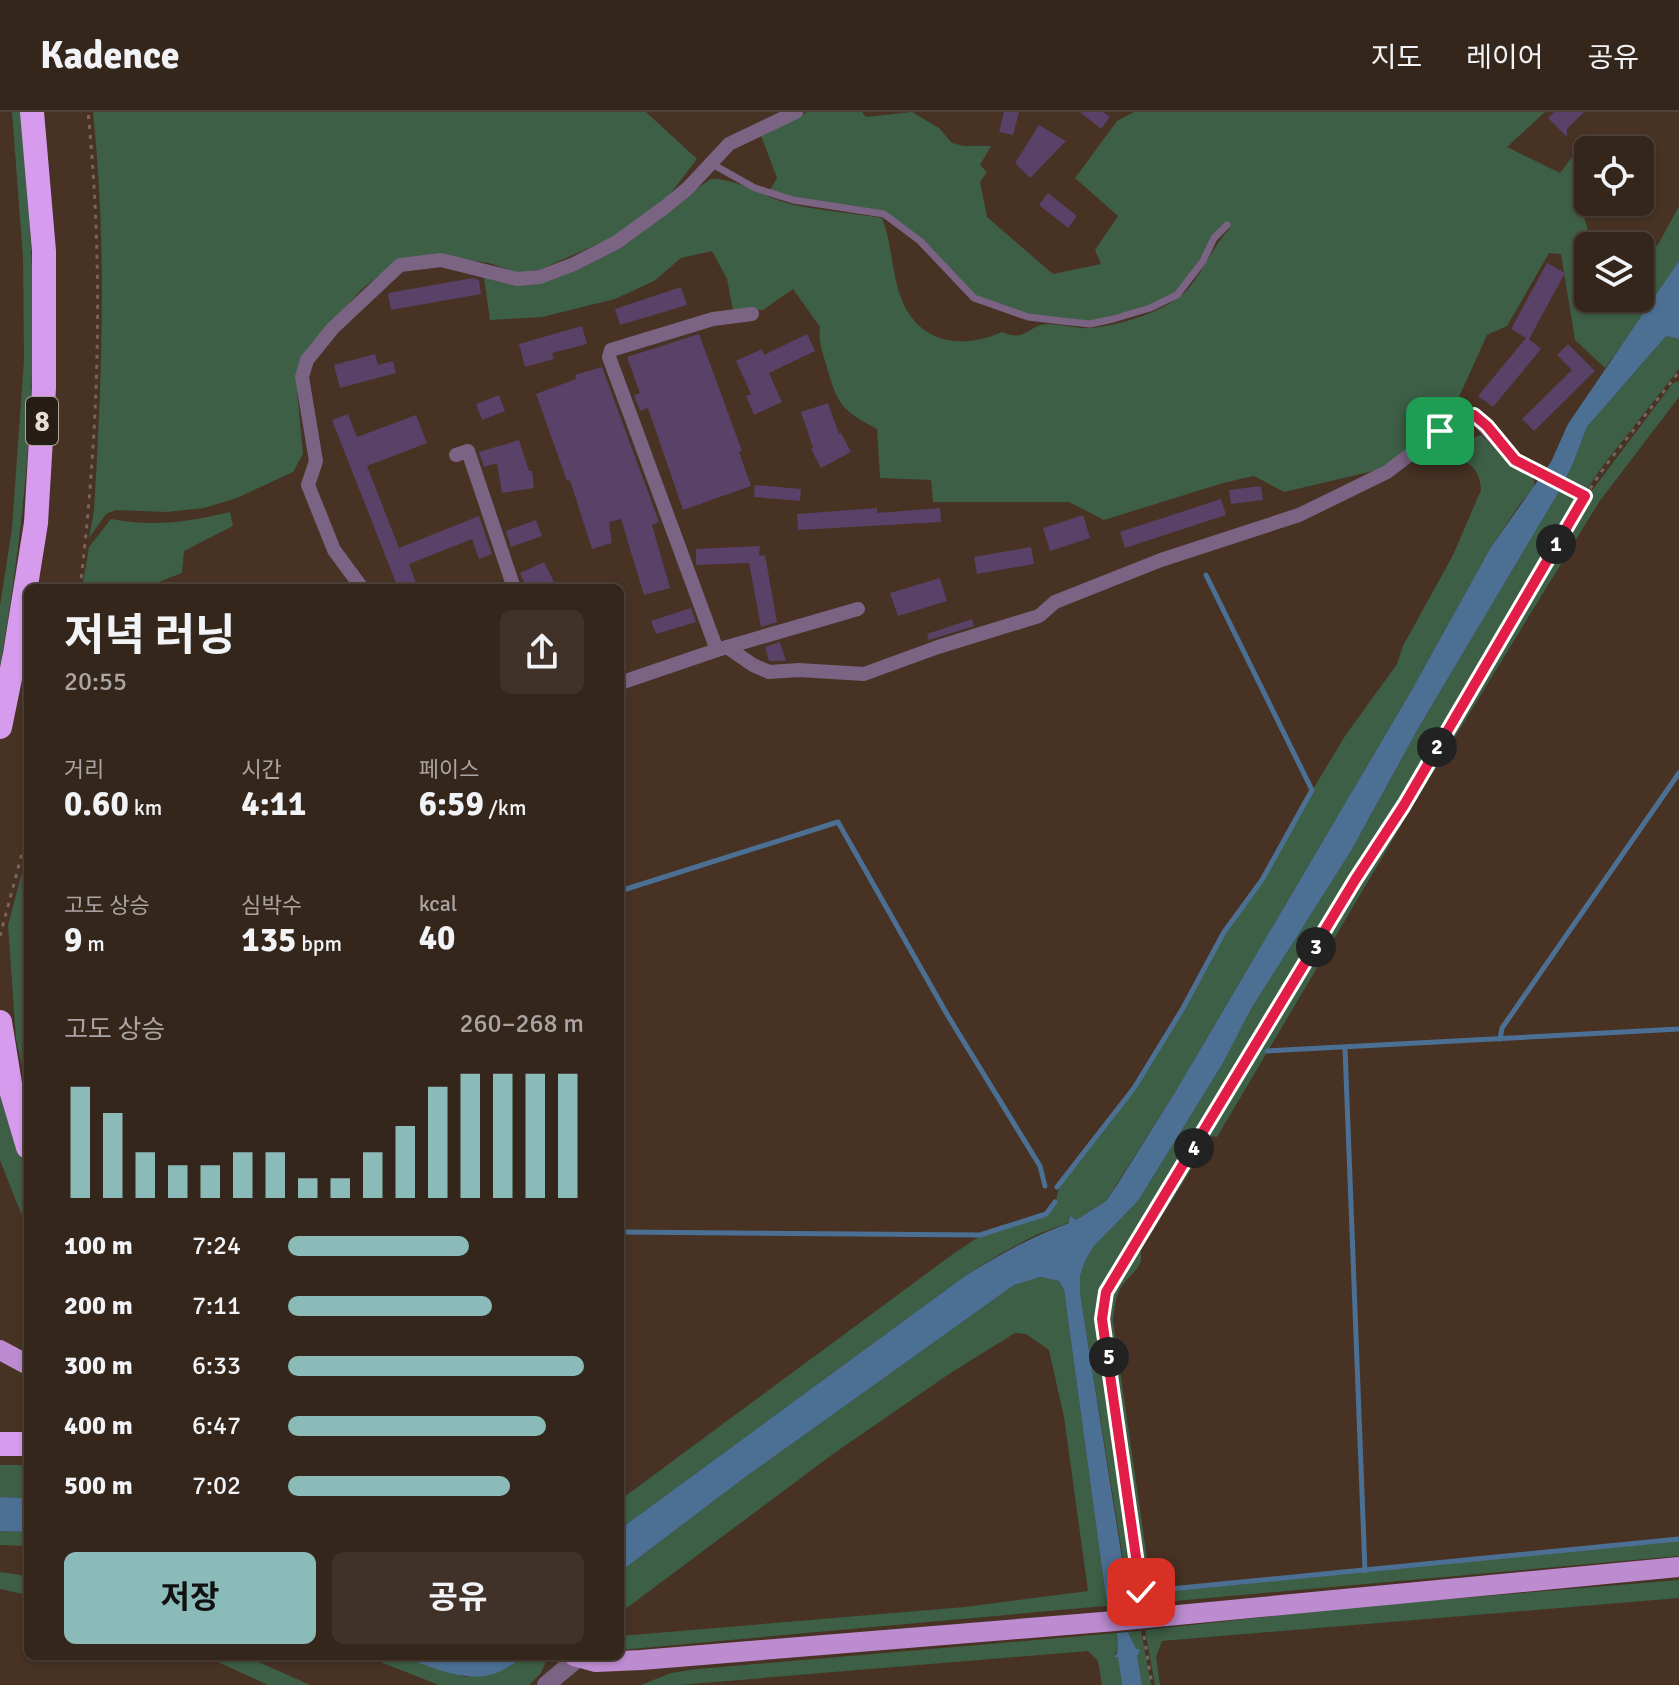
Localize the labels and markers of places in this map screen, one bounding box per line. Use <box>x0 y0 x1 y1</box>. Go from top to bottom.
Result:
pin <box>1406 397 1474 465</box>
pin: 1 <box>1536 524 1576 564</box>
pin: 2 <box>1417 727 1457 767</box>
pin: 3 <box>1296 927 1336 967</box>
pin: 4 <box>1174 1128 1214 1168</box>
pin: 5 <box>1089 1337 1129 1377</box>
pin <box>1107 1558 1175 1626</box>

